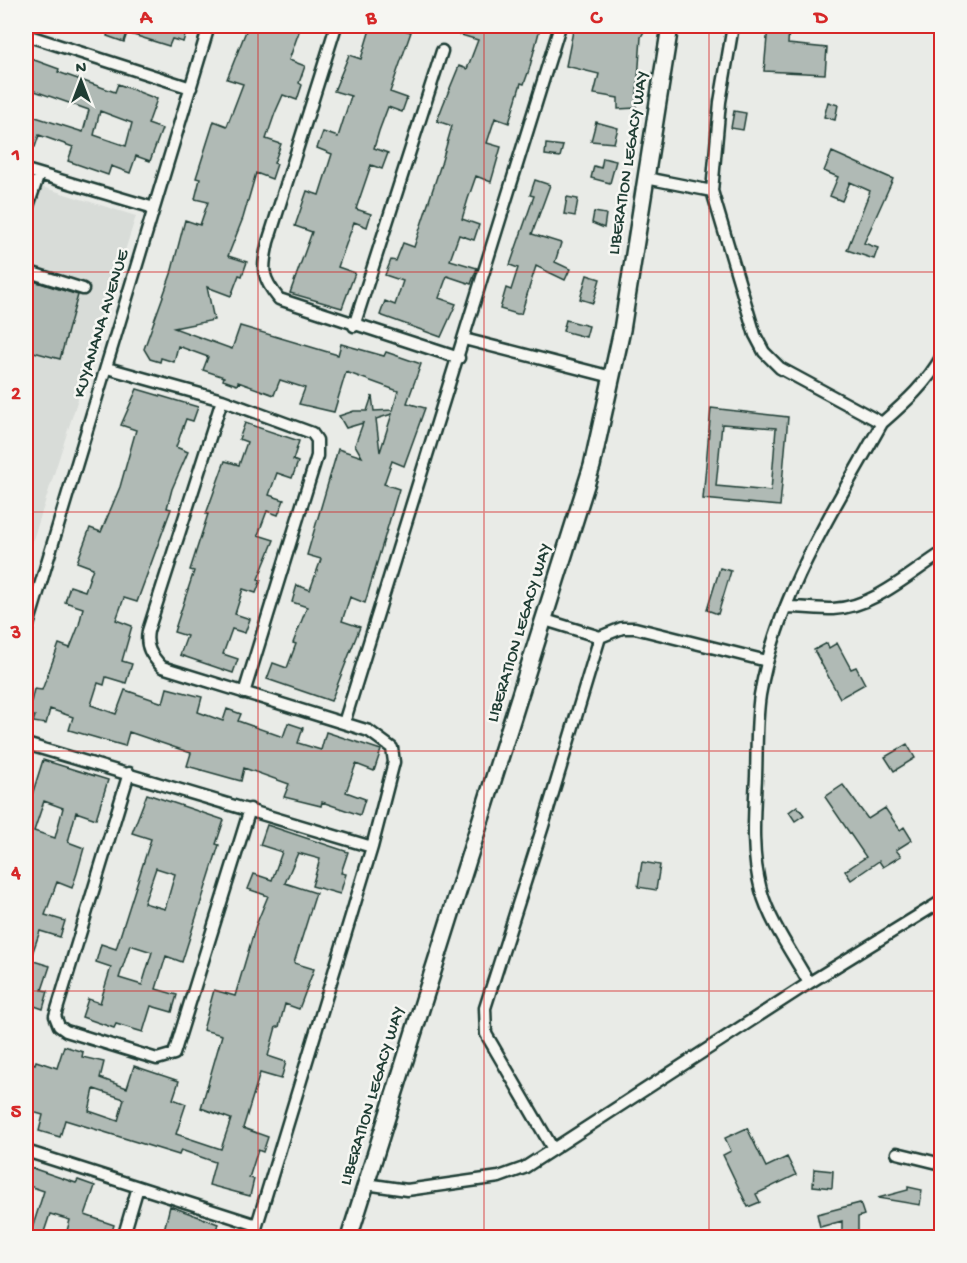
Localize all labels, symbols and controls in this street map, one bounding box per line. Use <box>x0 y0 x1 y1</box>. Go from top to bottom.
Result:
text: A <box>139 8 154 31</box>
text: B <box>365 8 377 31</box>
text: C <box>590 8 604 31</box>
text: D <box>812 8 828 31</box>
north arrow <box>51 51 111 111</box>
text: N <box>76 60 87 79</box>
street label: LIBERATION LEGACY WAY <box>604 70 654 256</box>
text: 1 <box>11 145 20 168</box>
street label: KUYANANA AVENUE <box>70 247 135 400</box>
text: 2 <box>11 384 21 407</box>
street label: LIBERATION LEGACY WAY <box>483 541 557 725</box>
text: 3 <box>10 623 21 646</box>
text: 4 <box>10 863 21 886</box>
street label: LIBERATION LEGACY WAY <box>336 1004 410 1188</box>
text: 5 <box>11 1102 22 1125</box>

